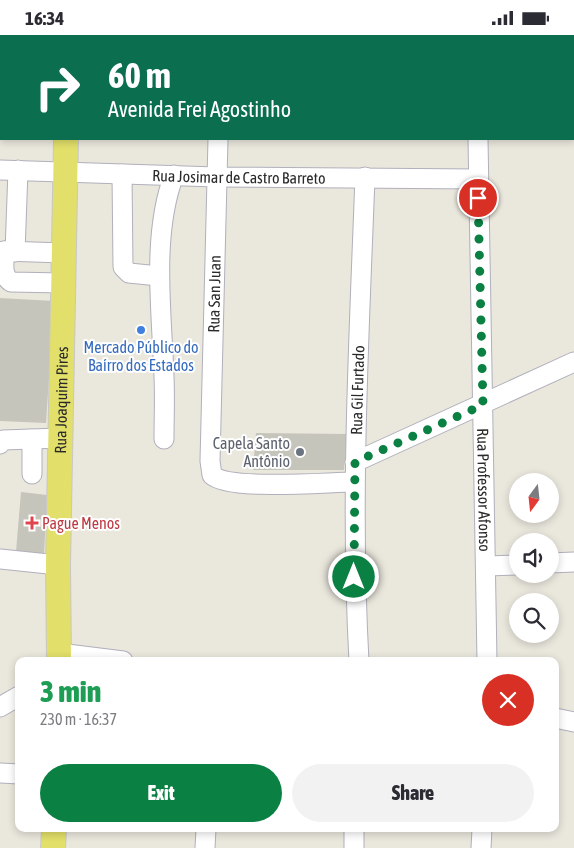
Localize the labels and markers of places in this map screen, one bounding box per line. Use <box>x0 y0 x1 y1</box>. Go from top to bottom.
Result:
pin <box>457 177 499 219</box>
marker: Mercado Público do Baírro dos Estados <box>135 324 147 336</box>
place label: Mercado Público do Baírro dos Estados <box>83 338 199 374</box>
place label: Capela Santo Antônio <box>213 434 290 470</box>
marker: Capela Santo Antônio <box>294 446 306 458</box>
place label: Pague Menos <box>42 514 120 533</box>
marker: Pague Menos <box>26 517 38 529</box>

